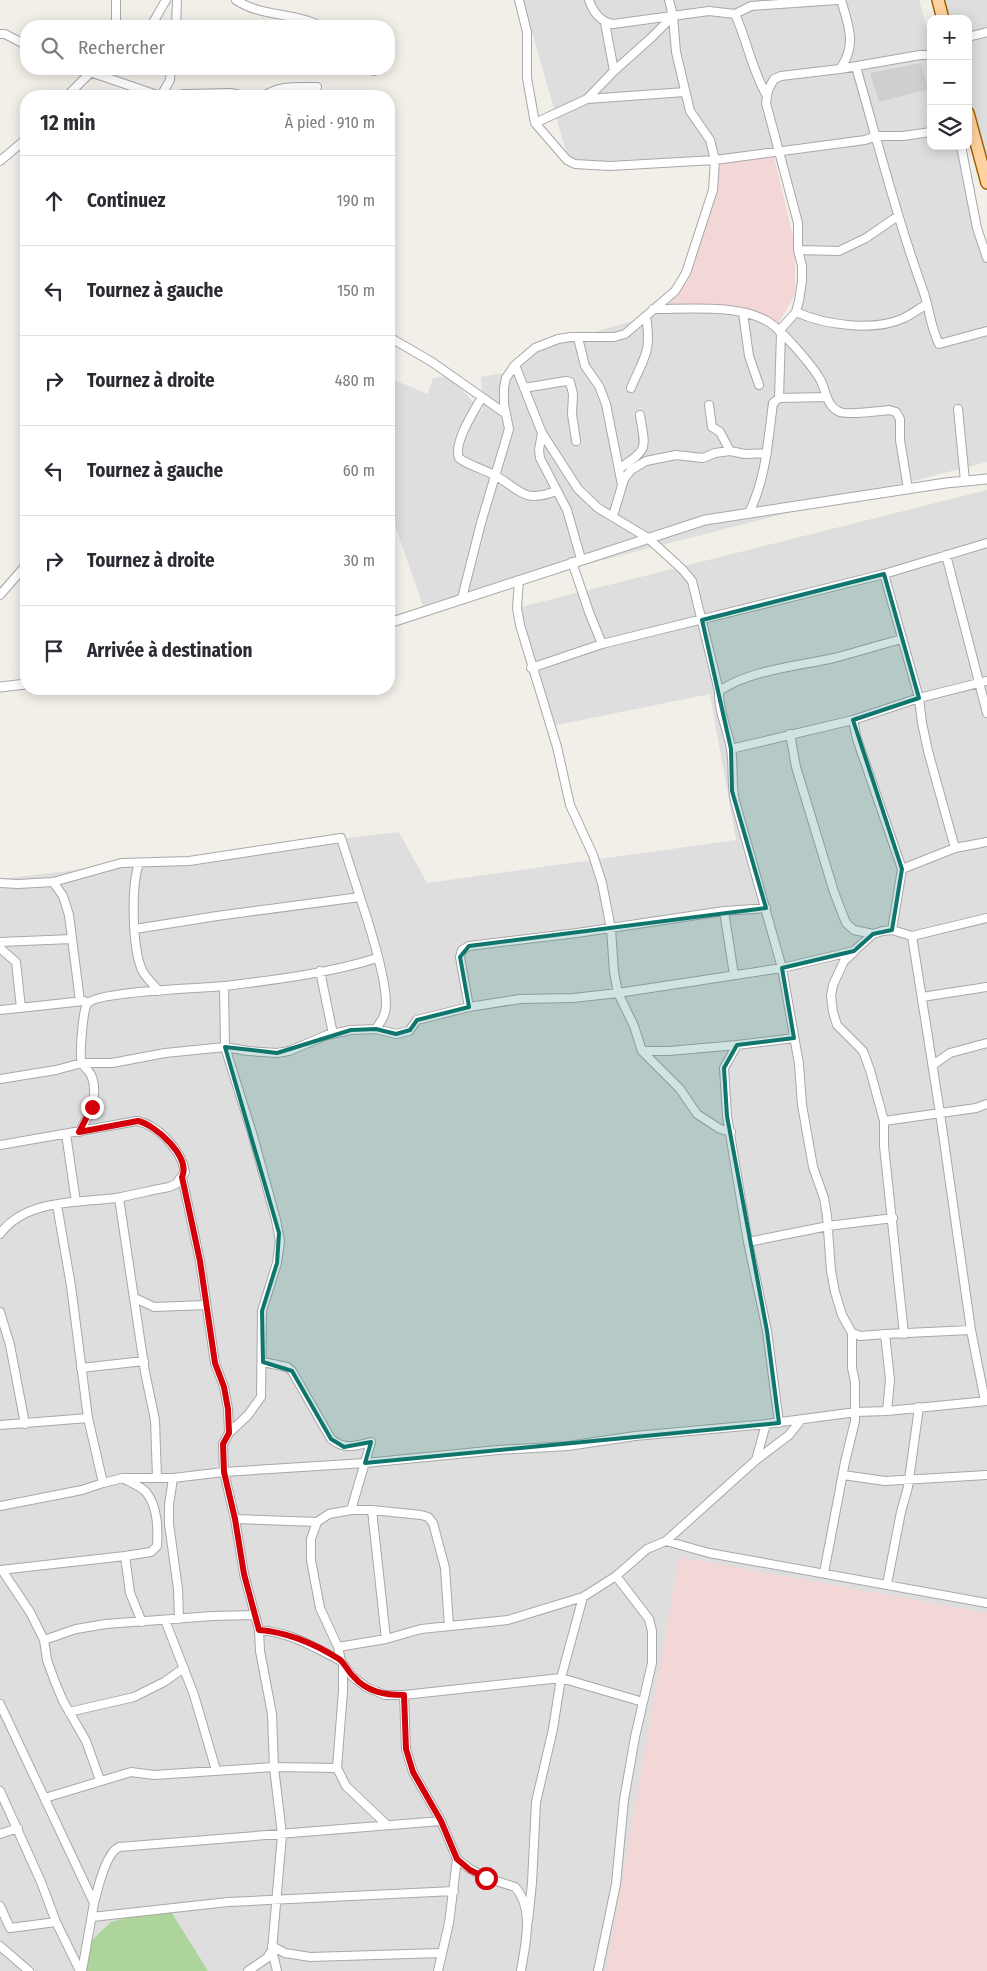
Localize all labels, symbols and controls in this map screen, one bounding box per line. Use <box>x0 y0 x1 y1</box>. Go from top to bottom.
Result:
map controls <box>927 15 972 150</box>
button: + <box>927 15 972 60</box>
search box <box>20 20 395 75</box>
icon: search <box>38 34 66 62</box>
text: Rechercher <box>78 36 165 59</box>
button: − <box>927 60 972 105</box>
button: layers <box>927 105 972 150</box>
text: 12 min <box>40 110 95 136</box>
text: À pied · 910 m <box>285 113 375 132</box>
icon: ahead <box>40 187 68 215</box>
text: Continuez <box>87 189 166 212</box>
text: 190 m <box>337 191 375 210</box>
icon: left <box>40 277 68 305</box>
text: Tournez à gauche <box>87 279 223 302</box>
text: 150 m <box>337 281 375 300</box>
icon: right <box>40 367 68 395</box>
text: Tournez à droite <box>87 369 215 392</box>
text: 480 m <box>335 371 375 390</box>
icon: left <box>40 457 68 485</box>
text: Tournez à gauche <box>87 459 223 482</box>
text: 60 m <box>343 461 375 480</box>
icon: right <box>40 547 68 575</box>
text: Tournez à droite <box>87 549 215 572</box>
text: 30 m <box>343 551 375 570</box>
icon: arrive <box>40 637 68 665</box>
text: Arrivée à destination <box>87 639 253 662</box>
route end <box>81 1096 104 1119</box>
route start <box>475 1867 498 1890</box>

